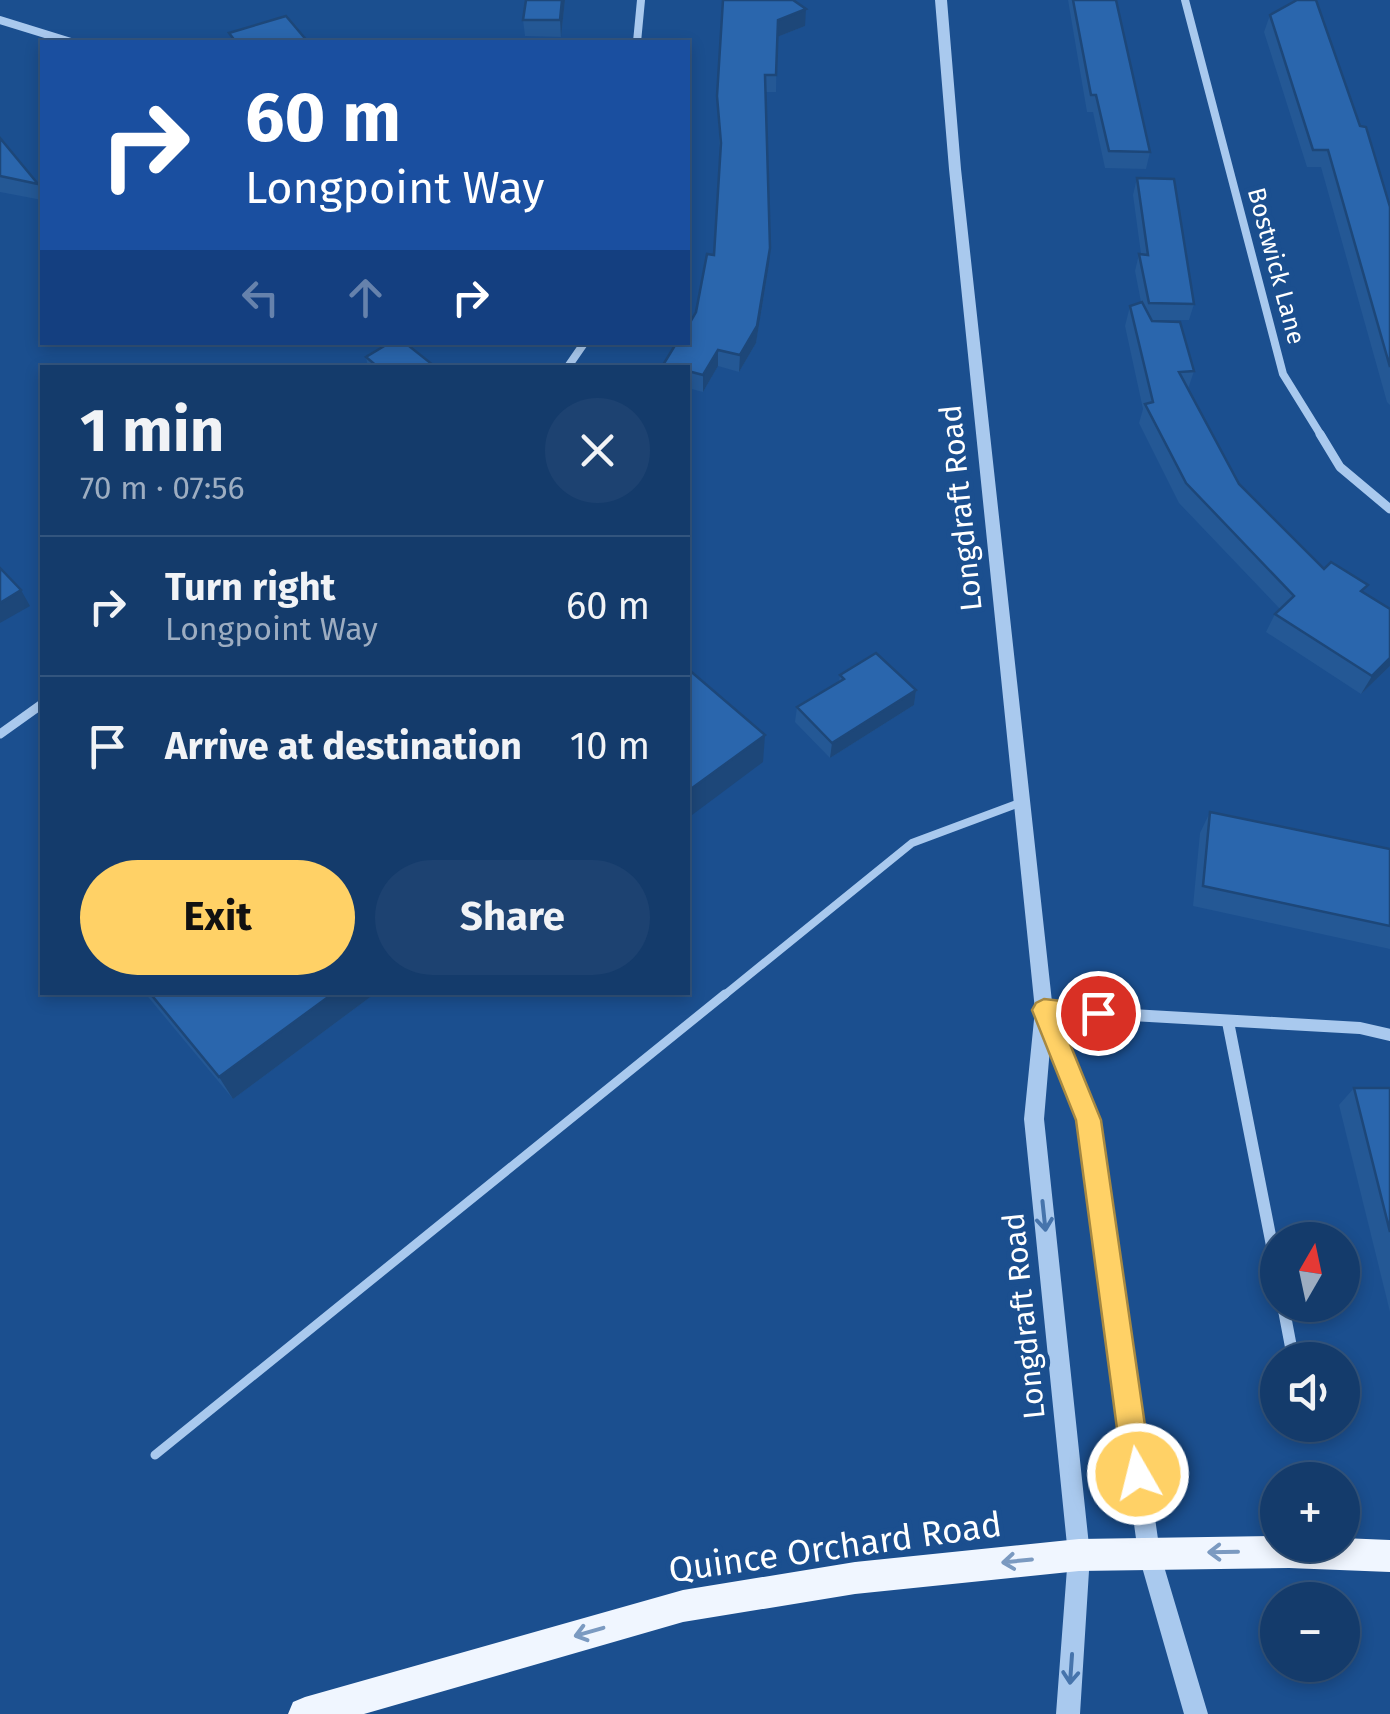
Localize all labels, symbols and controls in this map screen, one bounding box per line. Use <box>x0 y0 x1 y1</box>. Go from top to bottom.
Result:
text: 60 m <box>245 76 401 160</box>
icon: right <box>80 80 210 210</box>
text: Longpoint Way <box>245 161 544 215</box>
street label: Bostwick Lane <box>1241 184 1311 348</box>
icon: left <box>233 270 288 325</box>
icon: ahead <box>338 270 393 325</box>
icon: right <box>443 270 498 325</box>
text: 1 min <box>80 395 224 467</box>
button: close <box>545 398 650 503</box>
street label: Longdraft Road <box>932 403 990 613</box>
text: 70 m · 07:56 <box>80 469 245 507</box>
text: Turn right <box>165 564 335 610</box>
icon: right <box>80 579 135 634</box>
text: 60 m <box>566 583 650 629</box>
text: Longpoint Way <box>165 610 378 648</box>
icon: arrive <box>80 719 135 774</box>
text: Arrive at destination <box>165 723 522 769</box>
text: 10 m <box>570 723 650 769</box>
button: Exit <box>80 860 355 975</box>
button: Share <box>375 860 650 975</box>
pin <box>1056 971 1141 1056</box>
icon: arrive <box>1071 986 1126 1041</box>
one-way arrow <box>1035 1199 1054 1231</box>
street label: Longdraft Road <box>995 1211 1053 1421</box>
north arrow <box>1260 1222 1360 1322</box>
map controls <box>1260 1222 1360 1682</box>
button: sound <box>1260 1342 1360 1442</box>
position arrow <box>1086 1422 1190 1526</box>
button: + <box>1260 1462 1360 1562</box>
street label: Quince Orchard Road <box>666 1503 1004 1591</box>
one-way arrow <box>1207 1543 1239 1562</box>
one-way arrow <box>1001 1552 1033 1571</box>
button: − <box>1260 1582 1360 1682</box>
one-way arrow <box>574 1624 605 1643</box>
one-way arrow <box>1061 1653 1080 1685</box>

